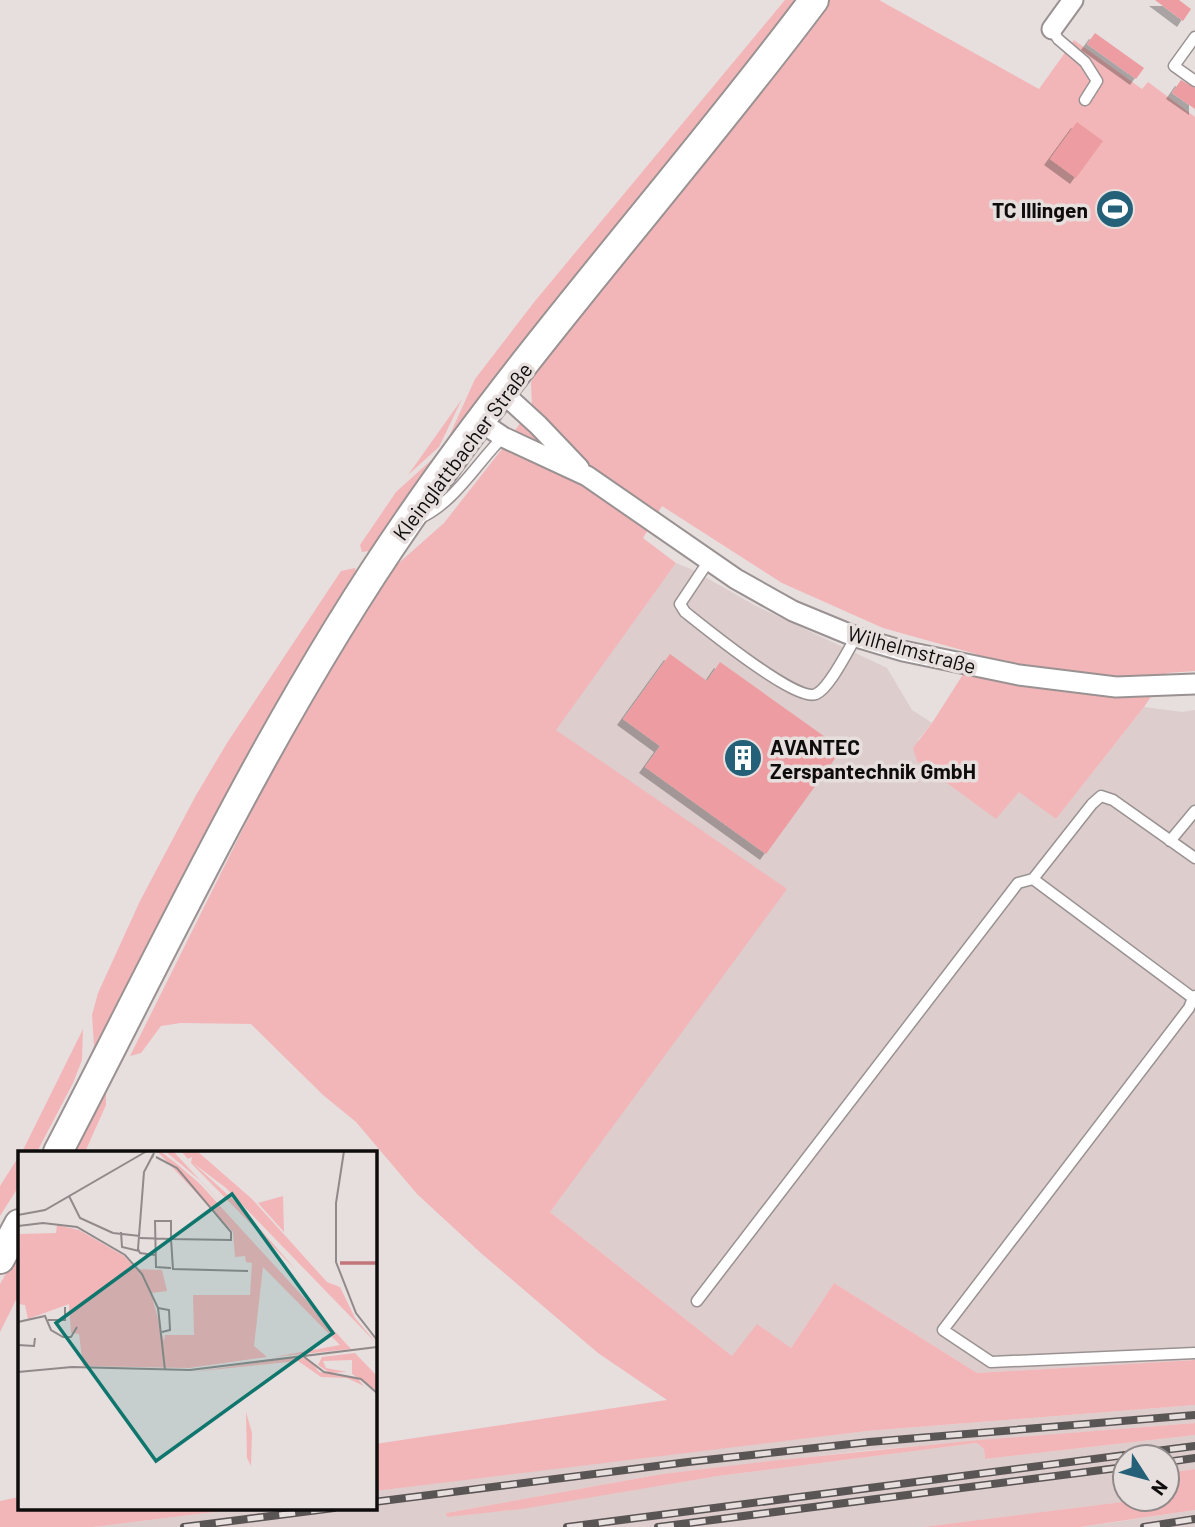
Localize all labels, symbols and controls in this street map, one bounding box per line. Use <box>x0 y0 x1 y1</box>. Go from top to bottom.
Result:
sports icon: TC Illingen <box>1094 188 1136 230</box>
place label: TC Illingen <box>992 197 1088 222</box>
street label: Kleinglattbacher Straße <box>387 357 537 545</box>
street label: Wilhelmstraße <box>845 620 979 678</box>
place label: AVANTEC Zerspantechnik GmbH <box>770 734 976 783</box>
building icon: AVANTEC Zerspantechnik GmbH <box>722 737 764 779</box>
inset map <box>18 1151 376 1510</box>
north arrow <box>1111 1443 1181 1513</box>
text: N <box>1147 1476 1173 1500</box>

